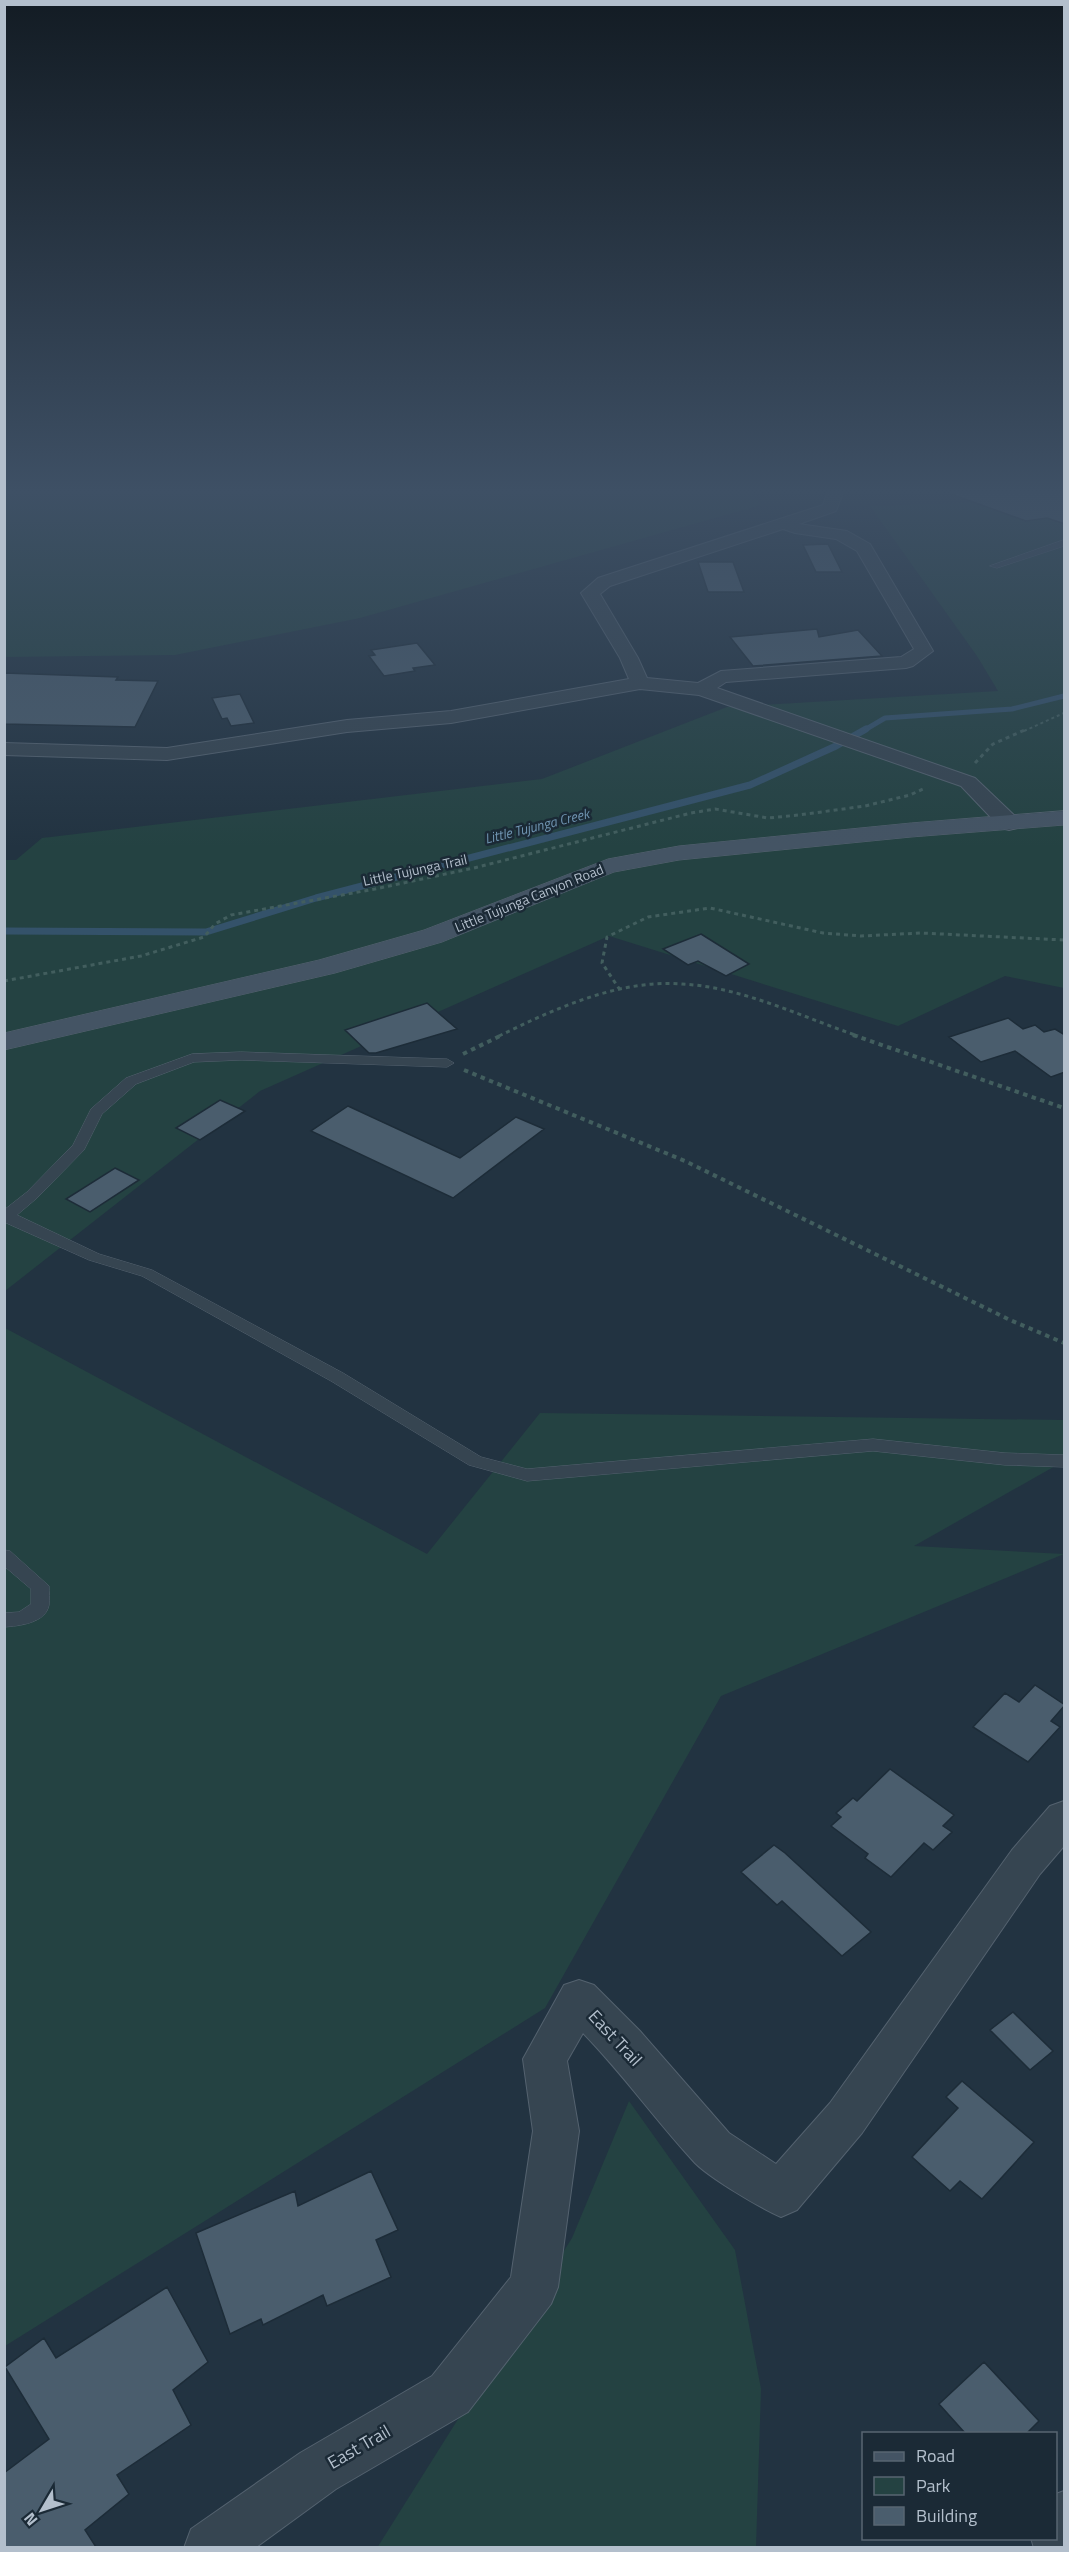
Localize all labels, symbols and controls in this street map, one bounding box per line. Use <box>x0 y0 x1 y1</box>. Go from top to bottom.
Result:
water label: Little Tujunga Creek <box>482 802 593 849</box>
street label: Little Tujunga Trail <box>361 848 469 891</box>
street label: Little Tujunga Canyon Road <box>451 858 606 937</box>
street label: East Trail <box>582 2003 649 2072</box>
street label: East Trail <box>322 2418 395 2475</box>
legend <box>862 2432 1057 2540</box>
text: Road <box>916 2442 955 2469</box>
text: Park <box>916 2472 951 2499</box>
north arrow <box>12 2480 72 2540</box>
text: Building <box>916 2502 977 2529</box>
text: N <box>18 2508 43 2531</box>

